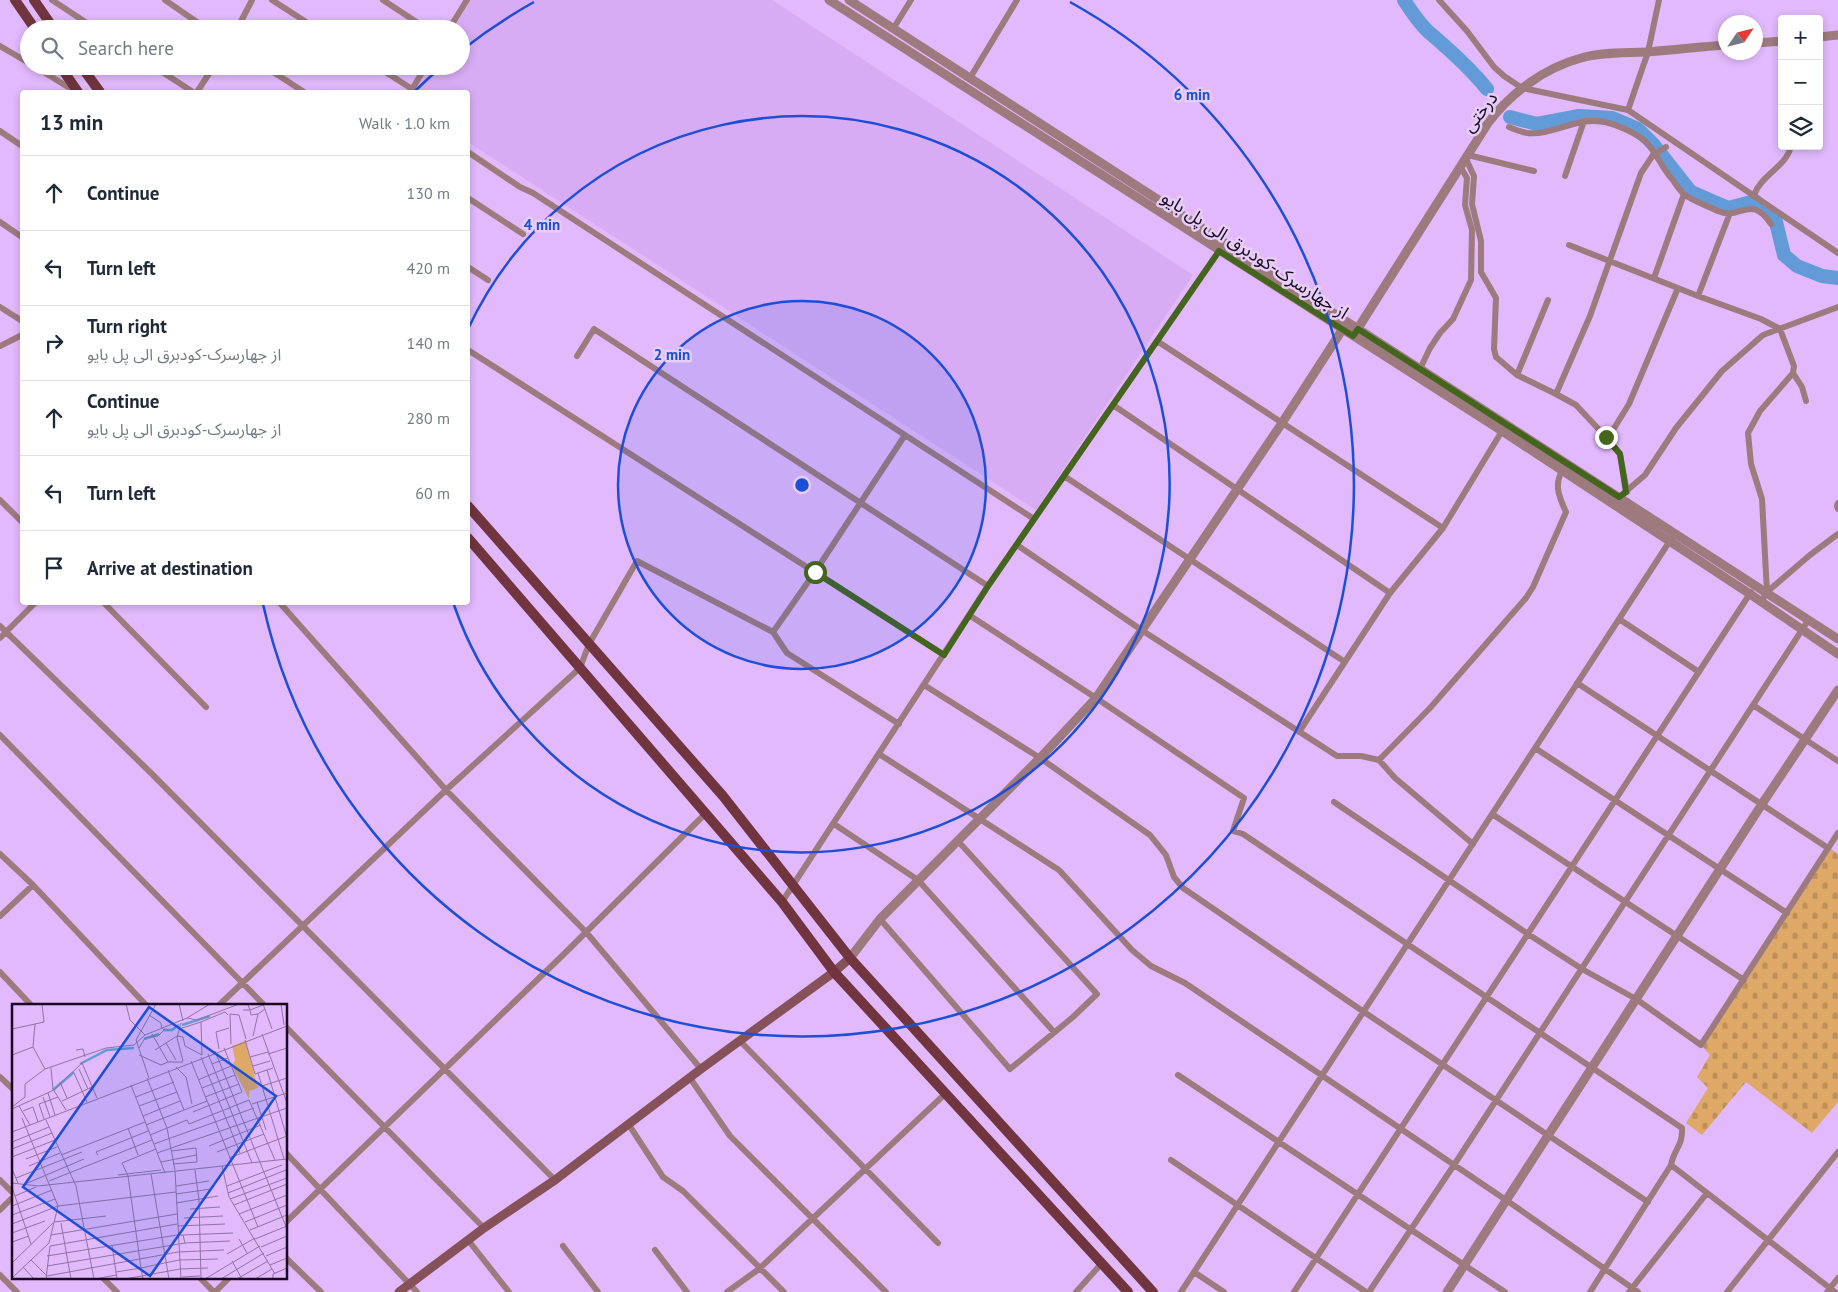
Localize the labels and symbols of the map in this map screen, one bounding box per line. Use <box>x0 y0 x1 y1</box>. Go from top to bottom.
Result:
north arrow <box>1718 15 1763 60</box>
text: 6 min <box>1174 85 1210 104</box>
street label: درختی <box>1457 87 1503 137</box>
street label: از جهارسرک-کودبرق الی پل بایو <box>1157 185 1353 324</box>
text: 4 min <box>524 215 560 234</box>
text: 2 min <box>654 345 690 364</box>
route end <box>1595 426 1618 449</box>
centre of rings <box>793 476 811 494</box>
route start <box>804 561 827 584</box>
inset map <box>12 1004 288 1280</box>

